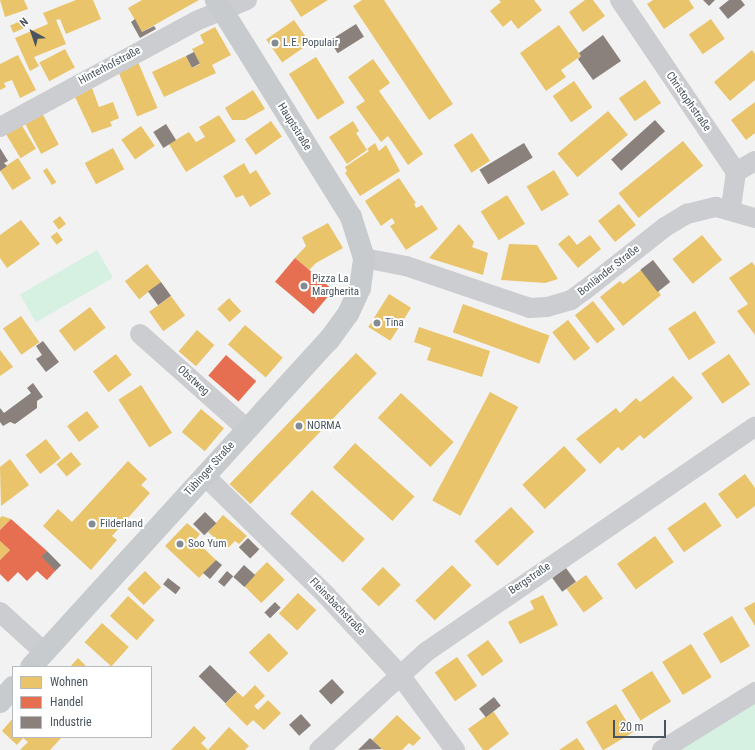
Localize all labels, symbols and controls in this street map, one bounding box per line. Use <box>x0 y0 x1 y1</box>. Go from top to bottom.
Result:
north arrow <box>12 12 52 52</box>
text: N <box>17 15 31 30</box>
place label: L.E. Populair <box>283 36 338 50</box>
marker: L.E. Populair <box>270 38 280 48</box>
street label: Hinterhofstraße <box>77 44 143 88</box>
street label: Christophstraße <box>663 70 713 134</box>
street label: Hauptstraße <box>274 101 314 153</box>
street label: Bonländer Straße <box>575 243 643 299</box>
place label: Pizza La Margherita <box>312 273 359 299</box>
marker: Pizza La Margherita <box>299 281 309 291</box>
place label: Tina <box>385 316 404 330</box>
marker: Tina <box>372 318 382 328</box>
street label: Obstweg <box>174 363 212 399</box>
place label: NORMA <box>307 419 341 433</box>
marker: NORMA <box>294 421 304 431</box>
street label: Tübinger Straße <box>182 439 238 499</box>
place label: Filderland <box>100 517 143 531</box>
marker: Filderland <box>87 519 97 529</box>
place label: Soo Yum <box>188 537 226 551</box>
marker: Soo Yum <box>175 539 185 549</box>
street label: Bergstraße <box>507 560 553 598</box>
street label: Fleinsbachstraße <box>306 576 368 638</box>
legend <box>12 666 152 738</box>
text: Wohnen <box>50 675 88 689</box>
text: Handel <box>50 695 83 709</box>
scale bar <box>615 712 668 738</box>
text: Industrie <box>50 715 92 729</box>
text: 20 m <box>620 720 644 734</box>

